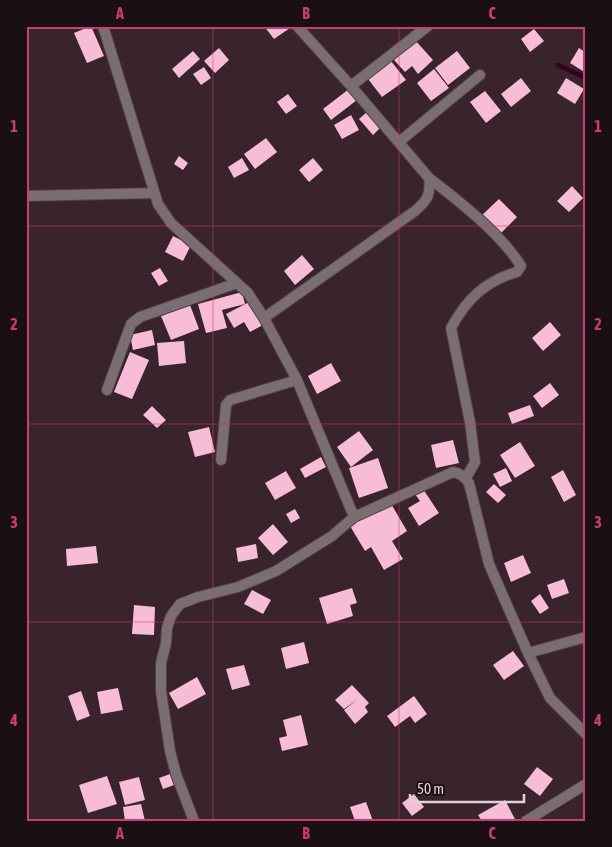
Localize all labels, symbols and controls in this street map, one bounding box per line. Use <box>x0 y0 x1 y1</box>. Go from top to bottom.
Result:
text: A <box>115 4 124 22</box>
text: B <box>302 4 310 22</box>
text: C <box>488 4 496 22</box>
text: 1 <box>10 117 18 135</box>
text: 1 <box>594 117 602 135</box>
text: 2 <box>10 315 18 333</box>
text: 2 <box>594 315 602 333</box>
text: 3 <box>10 513 18 531</box>
text: 3 <box>594 513 602 531</box>
text: 4 <box>9 711 18 729</box>
text: 4 <box>593 711 602 729</box>
scale bar <box>410 772 523 804</box>
text: 50 m <box>417 780 444 797</box>
text: A <box>115 824 124 842</box>
text: B <box>302 824 310 842</box>
text: C <box>488 824 496 842</box>

